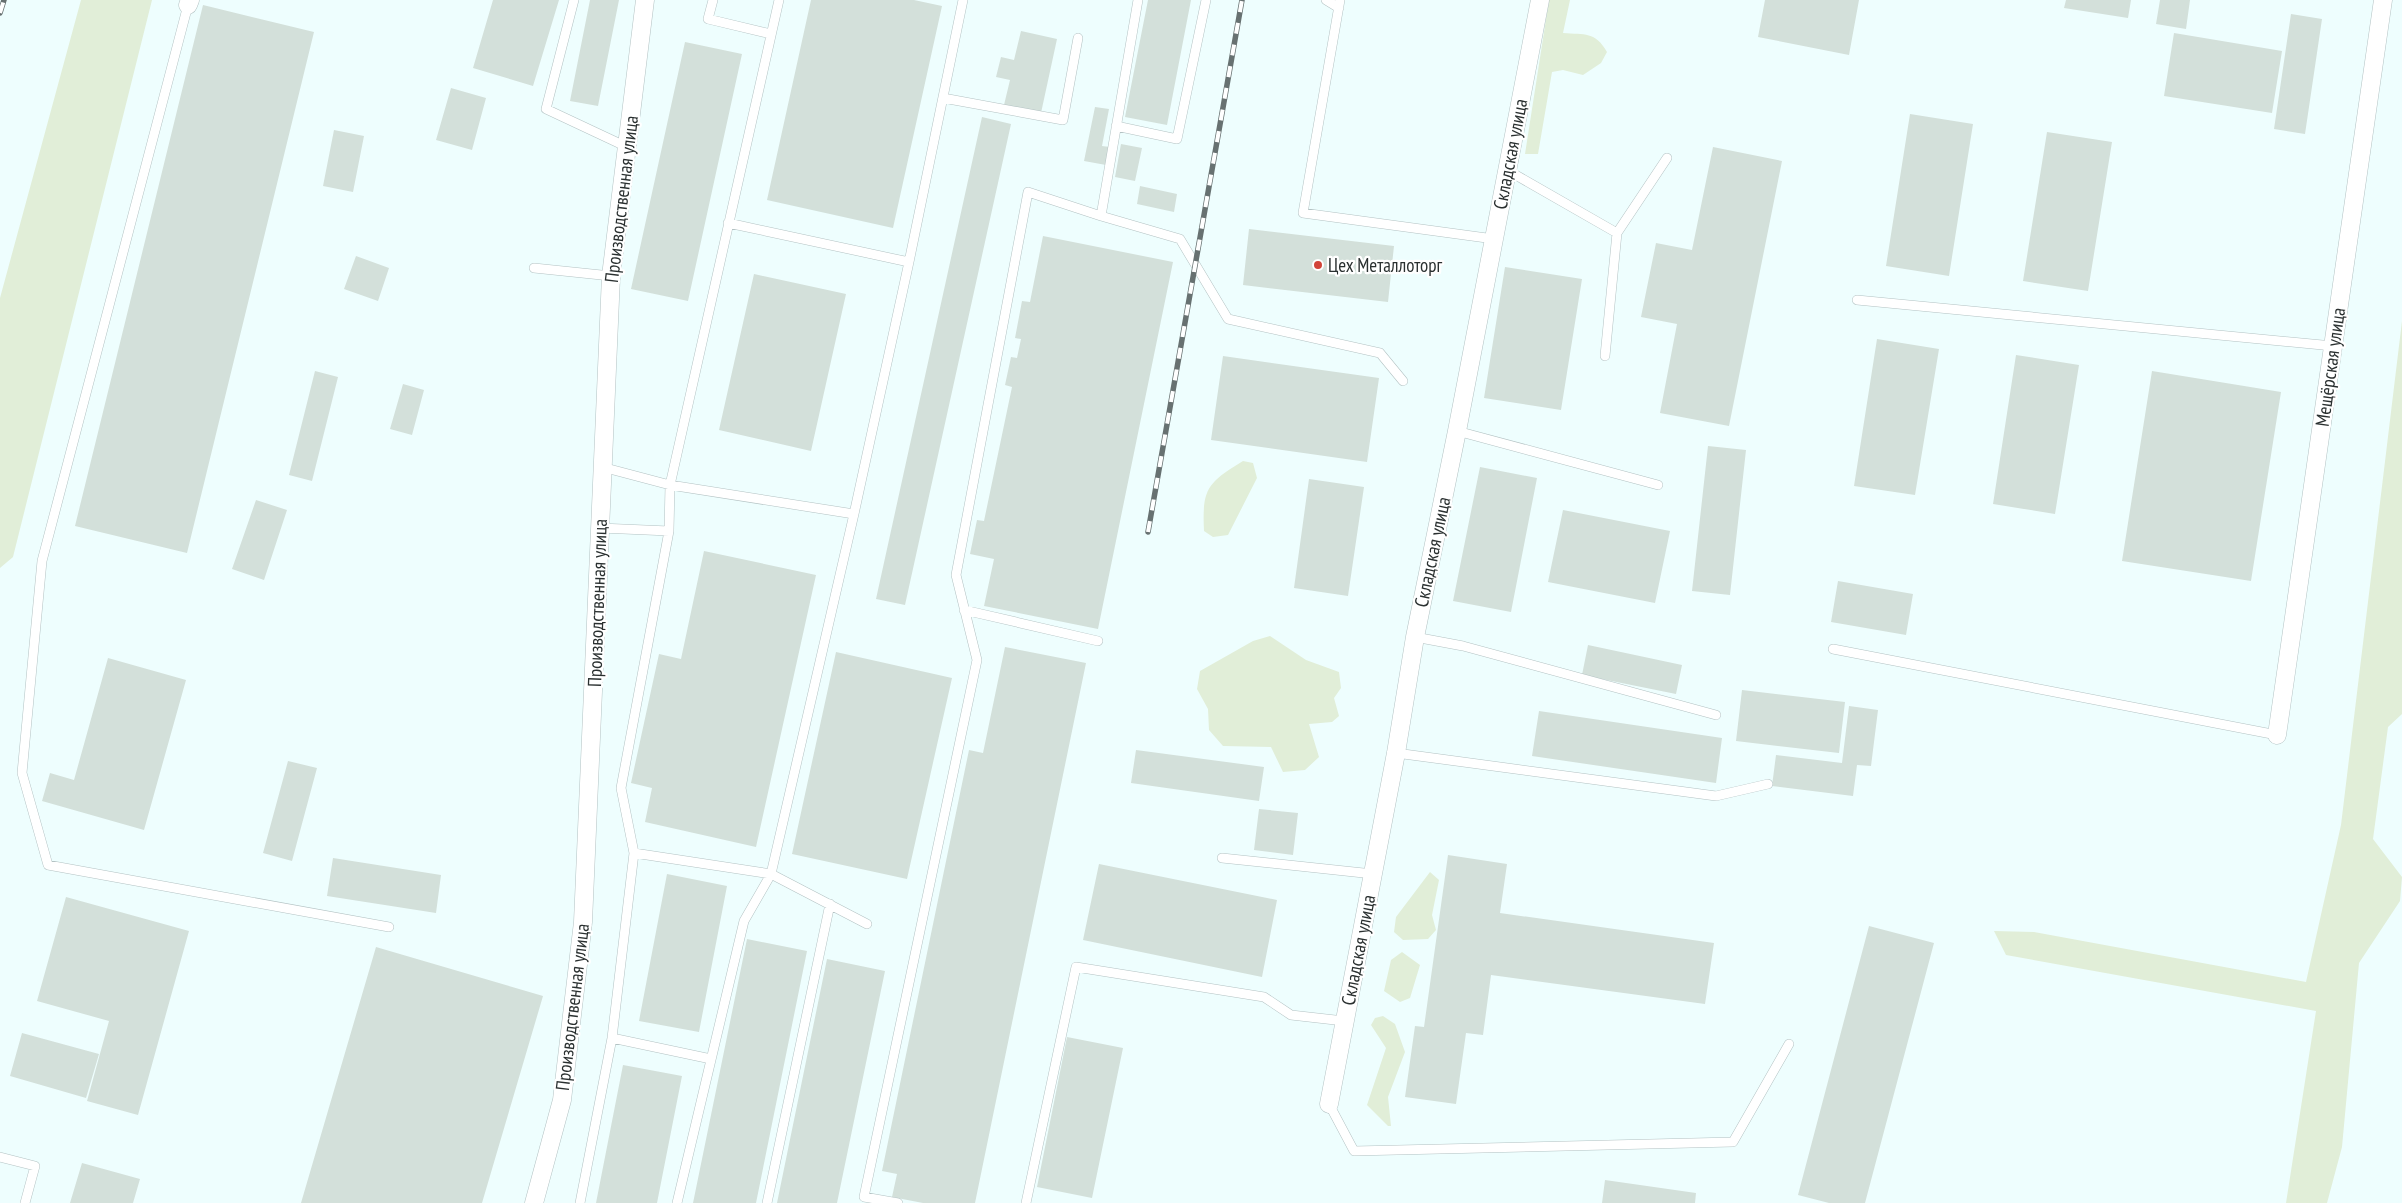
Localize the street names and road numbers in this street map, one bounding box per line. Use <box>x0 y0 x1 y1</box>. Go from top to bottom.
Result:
street label: Складская улица <box>1488 97 1532 211</box>
street label: Производственная улица <box>599 114 643 284</box>
street label: Мещёрская улица <box>2310 306 2350 428</box>
street label: Складская улица <box>1409 495 1455 609</box>
street label: Производственная улица <box>582 519 612 687</box>
street label: Складская улица <box>1336 893 1380 1007</box>
street label: Производственная улица <box>550 922 594 1092</box>

